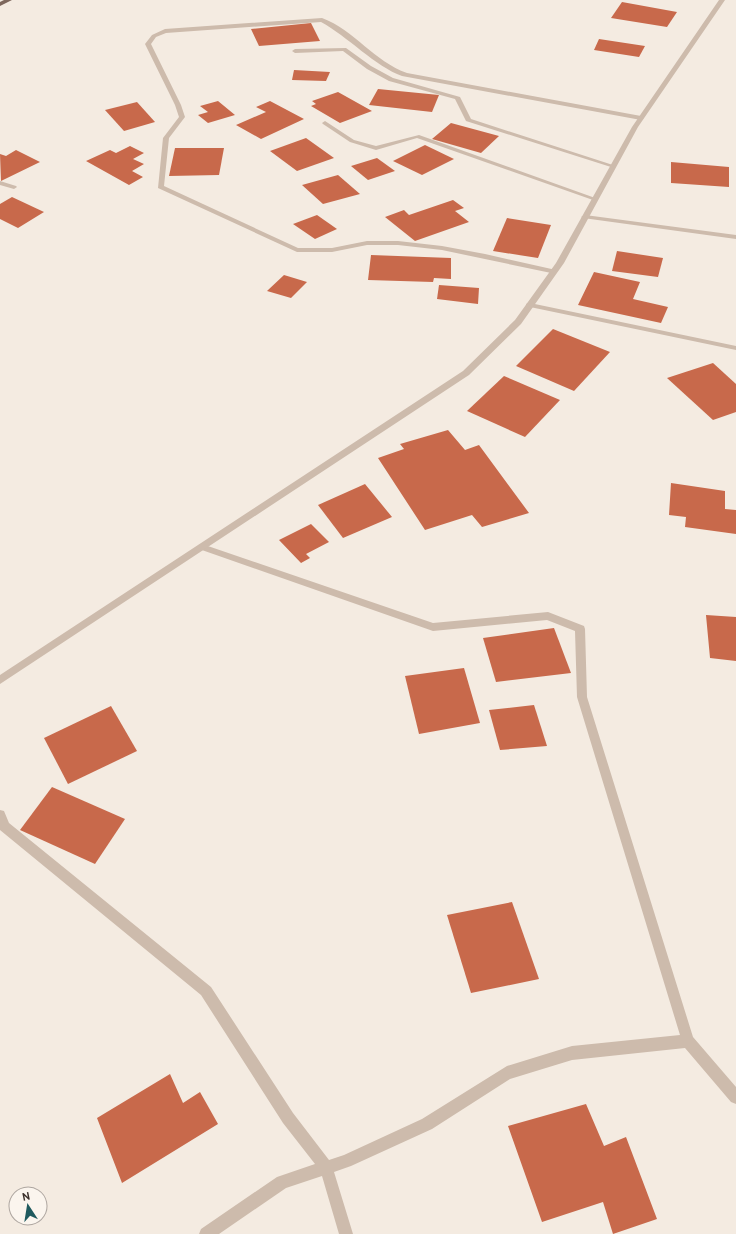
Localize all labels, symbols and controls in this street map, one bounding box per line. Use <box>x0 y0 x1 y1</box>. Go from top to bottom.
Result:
north arrow <box>8 1186 48 1226</box>
text: N <box>21 1190 31 1205</box>

